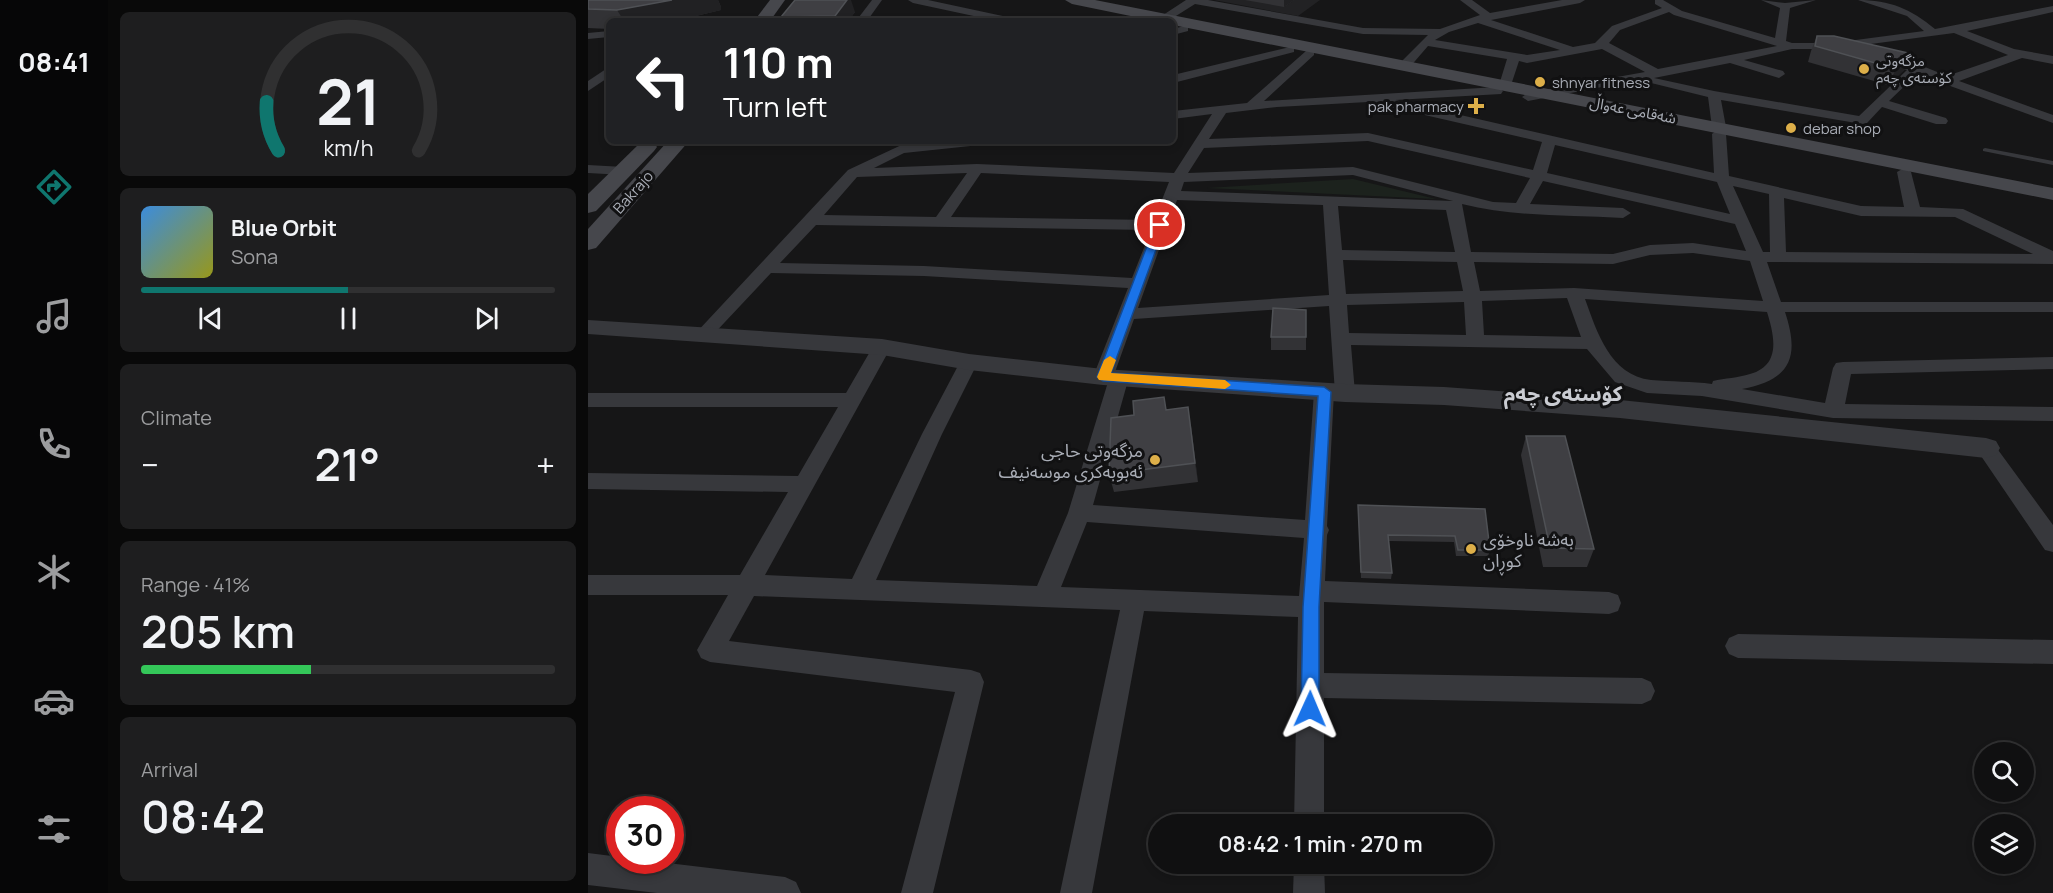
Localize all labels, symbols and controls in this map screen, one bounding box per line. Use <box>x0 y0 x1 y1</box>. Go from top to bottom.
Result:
text: 110 m <box>723 33 834 91</box>
icon: left <box>624 42 702 120</box>
text: 08:41 <box>18 43 90 80</box>
place label: مزگه‌وتی کۆستەی چەم <box>1876 50 1953 89</box>
text: 21 <box>316 58 380 144</box>
marker: مزگه‌وتی کۆستەی چەم <box>1857 62 1871 76</box>
place label: shnyar fitness <box>1552 72 1650 93</box>
marker: shnyar fitness <box>1533 75 1547 89</box>
text: Turn left <box>723 88 827 125</box>
street label: شەقامی عەواڵ <box>1588 91 1678 129</box>
place label: pak pharmacy <box>1368 96 1464 117</box>
marker: pak pharmacy <box>1469 99 1483 113</box>
place label: debar shop <box>1803 118 1881 139</box>
marker: debar shop <box>1784 121 1798 135</box>
text: km/h <box>323 133 373 162</box>
icon: directions <box>33 166 75 208</box>
street label: Bakrajo <box>608 166 658 218</box>
pin <box>1134 199 1185 250</box>
icon: arrive <box>1143 208 1176 241</box>
text: Blue Orbit <box>231 213 337 243</box>
text: Sona <box>231 243 278 270</box>
icon: music <box>33 295 75 337</box>
icon: previous <box>194 302 227 335</box>
icon: pause <box>332 302 365 335</box>
icon: next <box>470 302 503 335</box>
district label: کۆستەی چەم <box>1504 379 1623 410</box>
text: Climate <box>141 404 212 431</box>
icon: phone <box>33 423 75 465</box>
text: 21° <box>315 433 380 495</box>
place label: مزگەوتی حاجی ئەبوبەکری موسەنیف <box>999 438 1143 483</box>
text: − <box>141 442 159 487</box>
text: + <box>536 442 555 487</box>
marker: مزگەوتی حاجی ئەبوبەکری موسەنیف <box>1148 453 1162 467</box>
place label: بەشە ناوخۆی کوڕان <box>1483 527 1574 576</box>
marker: بەشە ناوخۆی کوڕان <box>1464 542 1478 556</box>
icon: climate <box>33 551 75 593</box>
text: Range · 41% <box>141 571 250 598</box>
text: 205 km <box>141 600 295 662</box>
position arrow <box>1278 677 1342 741</box>
icon: car <box>33 680 75 722</box>
map controls <box>1974 742 2034 874</box>
button: search <box>1974 742 2034 802</box>
text: Arrival <box>141 756 198 783</box>
text: 08:42 <box>141 785 265 847</box>
speed limit sign: 30 <box>606 796 684 874</box>
icon: filters <box>33 808 75 850</box>
button: layers <box>1974 814 2034 874</box>
text: 08:42 · 1 min · 270 m <box>1218 829 1423 859</box>

